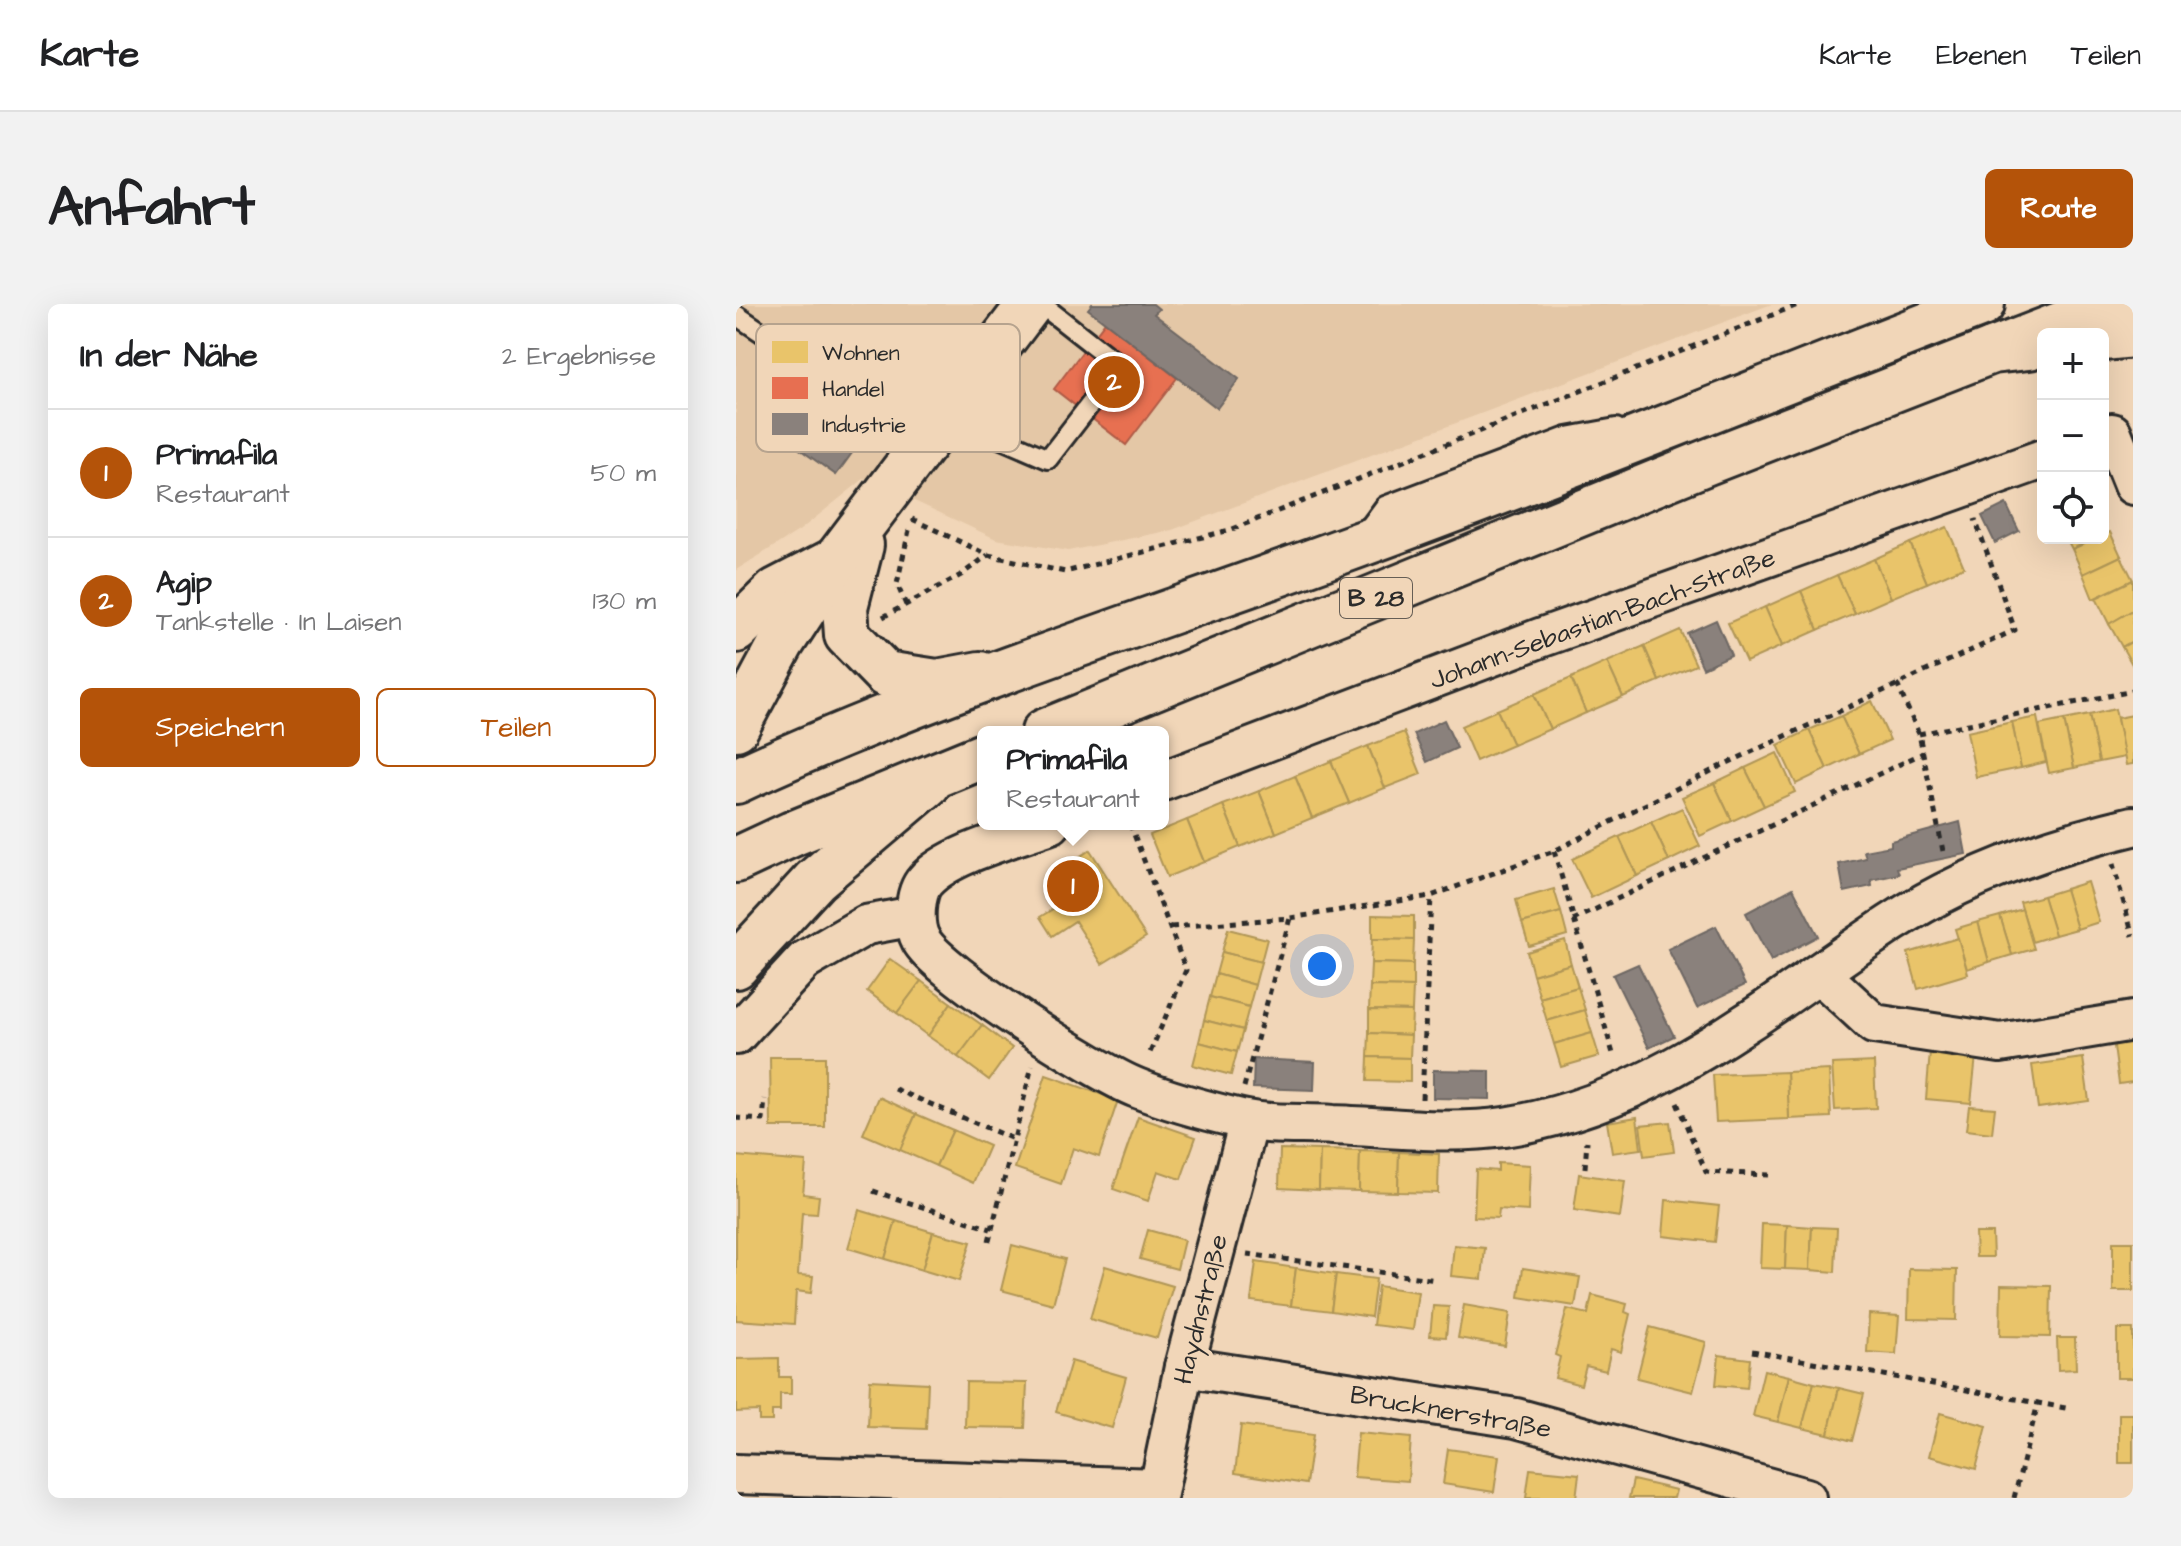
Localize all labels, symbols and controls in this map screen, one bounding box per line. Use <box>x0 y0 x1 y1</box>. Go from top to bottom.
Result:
text: Karte <box>40 29 139 81</box>
text: Karte <box>1819 36 1892 75</box>
text: Ebenen <box>1936 36 2027 75</box>
text: Teilen <box>2071 36 2141 75</box>
text: Anfahrt <box>48 169 255 247</box>
button: Route <box>1985 169 2133 248</box>
legend <box>756 324 1020 452</box>
map controls <box>2037 328 2109 544</box>
button: + <box>2037 328 2109 400</box>
text: In der Nähe <box>80 332 258 380</box>
text: 2 Ergebnisse <box>502 338 656 374</box>
text: Wohnen <box>822 338 900 369</box>
pin: 2 <box>1088 352 1140 412</box>
text: Handel <box>822 374 884 405</box>
button: − <box>2037 400 2109 472</box>
text: Industrie <box>822 410 906 441</box>
text: Primafila <box>156 434 277 476</box>
text: 1 <box>104 455 108 491</box>
text: 50 m <box>591 455 656 491</box>
button: locate <box>2037 472 2109 544</box>
text: Restaurant <box>156 476 290 512</box>
street label: Johann-Sebastian-Bach-Straße <box>1424 540 1780 698</box>
text: Agip <box>156 562 212 604</box>
road number: B 28 <box>1340 578 1412 618</box>
text: 2 <box>99 583 113 619</box>
text: 130 m <box>592 583 656 619</box>
text: Tankstelle · In Laisen <box>156 604 401 640</box>
button: Speichern <box>80 688 360 767</box>
button: Teilen <box>376 688 656 767</box>
popup <box>977 726 1169 830</box>
text: Primafila <box>1006 739 1127 781</box>
text: Restaurant <box>1006 781 1140 817</box>
pin: 1 <box>1047 856 1099 916</box>
your location <box>1302 946 1342 986</box>
street label: Haydnstraße <box>1165 1231 1239 1388</box>
street label: Brucknerstraße <box>1347 1377 1554 1447</box>

